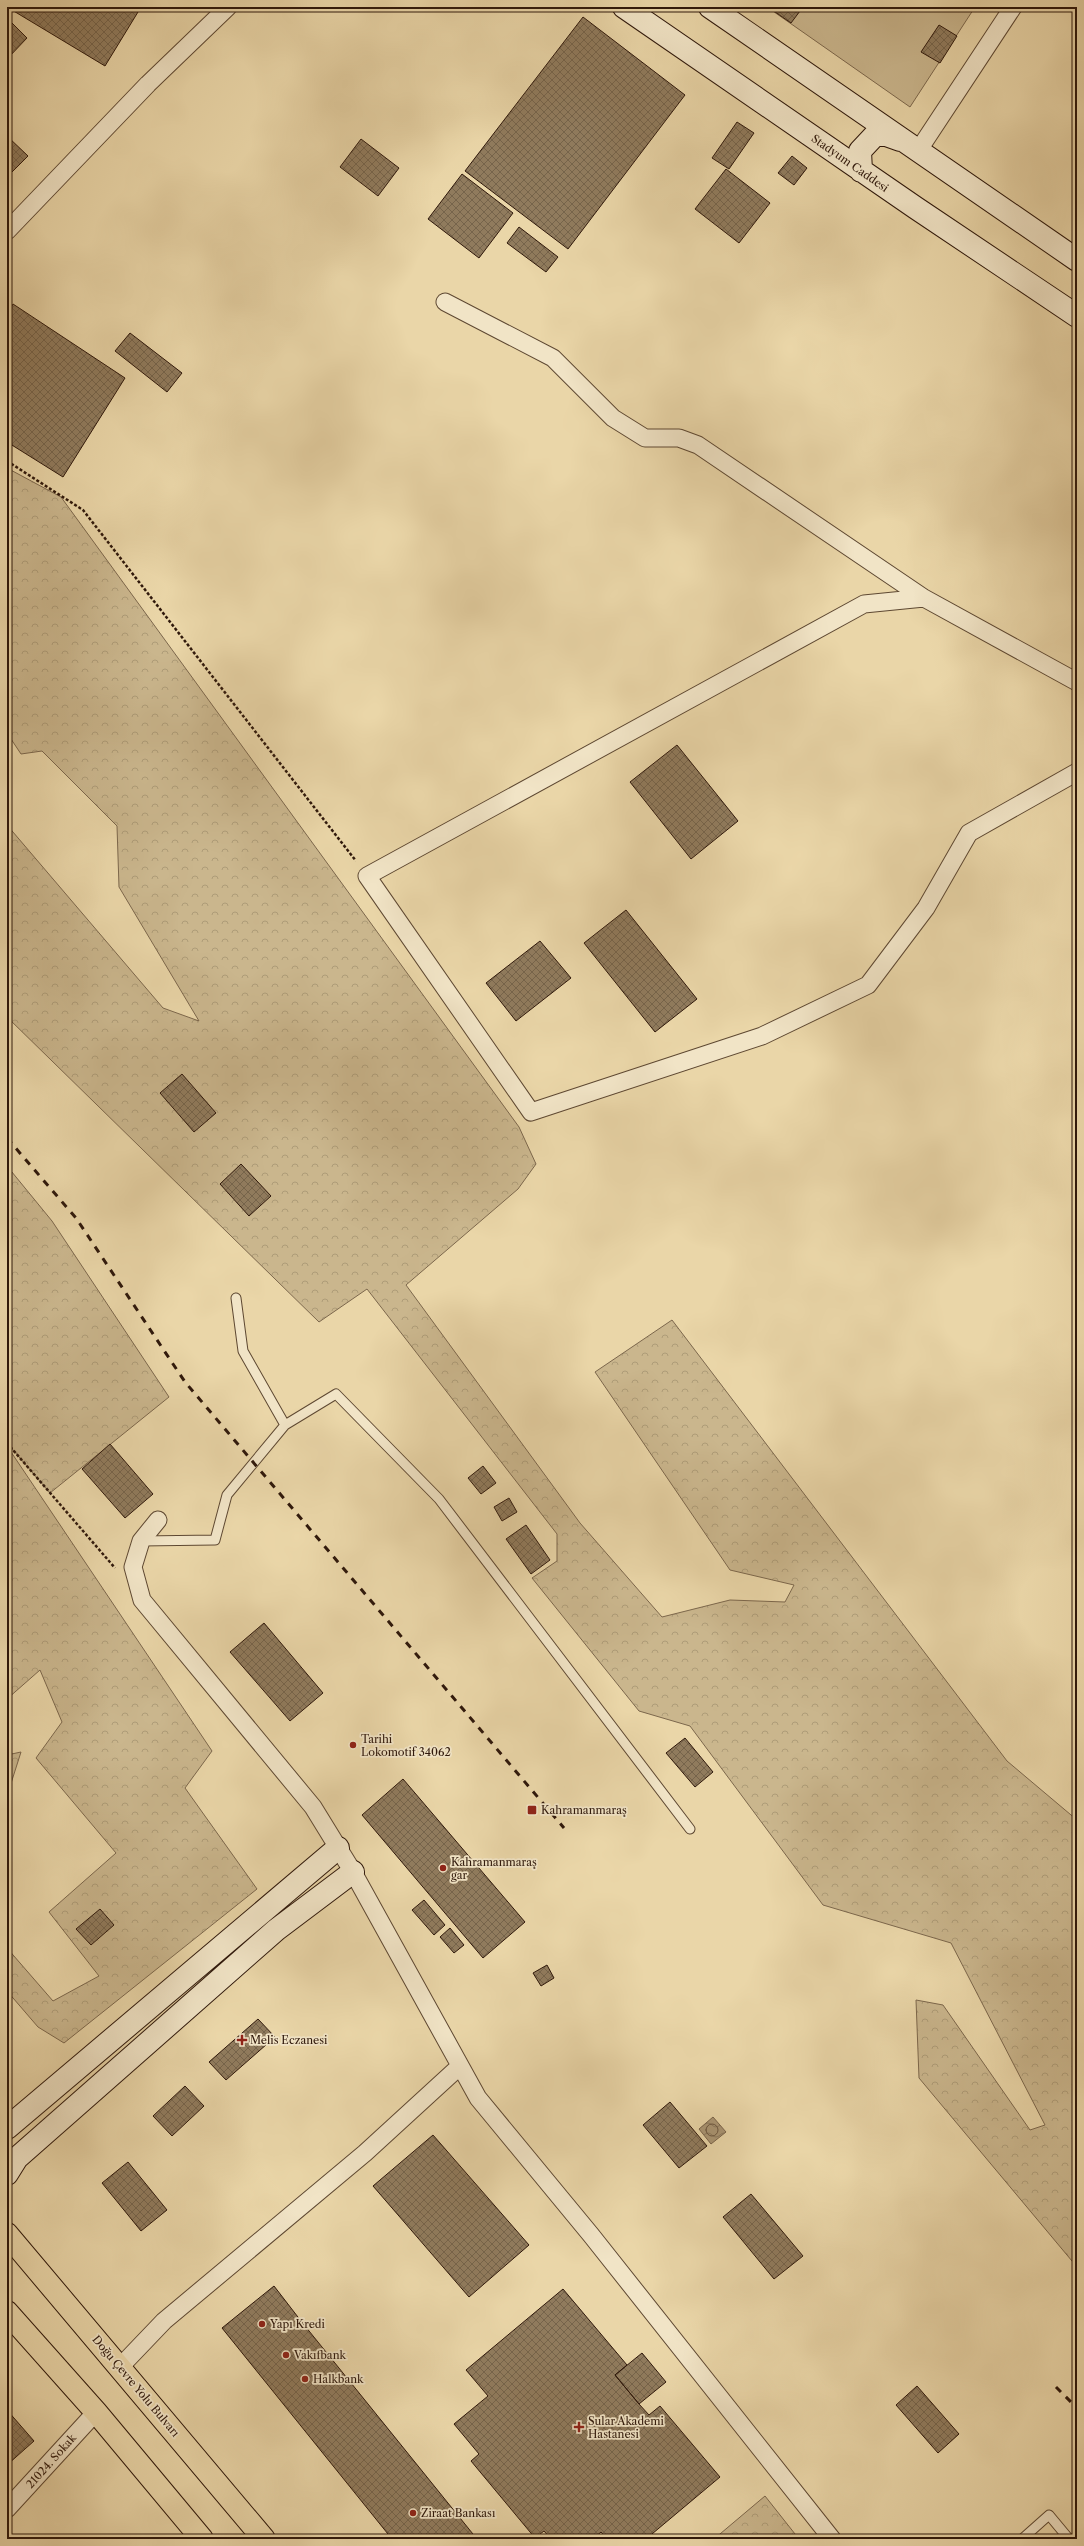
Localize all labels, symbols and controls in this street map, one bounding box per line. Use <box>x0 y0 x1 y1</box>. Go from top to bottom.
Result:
street label: Stadyum Caddesi <box>809 131 892 195</box>
place label: Tarihi Lokomotif 34062 <box>361 1732 451 1759</box>
marker: Tarihi Lokomotif 34062 <box>348 1740 358 1750</box>
place label: Kahramanmaraş <box>541 1803 627 1817</box>
marker: Kahramanmaraş <box>526 1804 538 1816</box>
place label: Kahramanmaraş gar <box>451 1855 537 1882</box>
marker: Kahramanmaraş gar <box>438 1863 448 1873</box>
place label: Melis Eczanesi <box>250 2033 328 2047</box>
marker: Melis Eczanesi <box>237 2035 247 2045</box>
place label: Yapı Kredi <box>269 2317 326 2331</box>
marker: Yapı Kredi <box>257 2319 267 2329</box>
street label: Doğu Çevre Yolu Bulvarı <box>90 2332 183 2440</box>
place label: Vakıfbank <box>293 2348 347 2362</box>
marker: Vakıfbank <box>281 2350 291 2360</box>
place label: Halkbank <box>313 2372 364 2386</box>
marker: Halkbank <box>300 2374 310 2384</box>
place label: Sular Akademi Hastanesi <box>588 2414 665 2441</box>
marker: Sular Akademi Hastanesi <box>573 2421 585 2433</box>
street label: 21024. Sokak <box>23 2431 79 2491</box>
place label: Ziraat Bankası <box>421 2506 496 2520</box>
marker: Ziraat Bankası <box>408 2508 418 2518</box>

